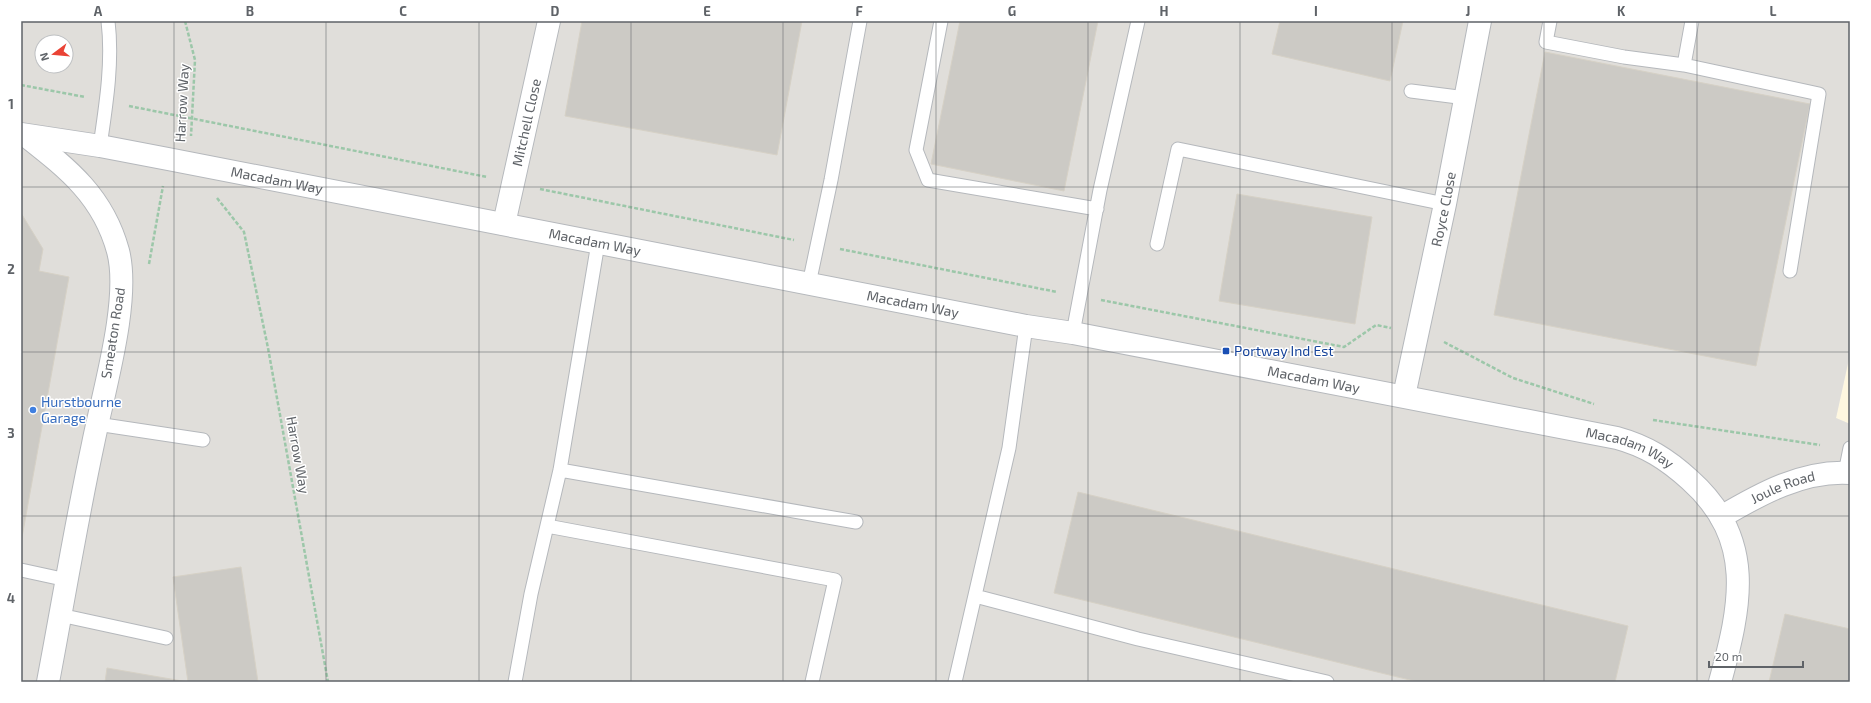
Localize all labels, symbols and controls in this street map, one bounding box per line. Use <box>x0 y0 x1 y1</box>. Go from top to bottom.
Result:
text: A <box>94 3 103 19</box>
text: B <box>246 3 254 19</box>
text: C <box>399 3 407 19</box>
text: D <box>551 3 560 19</box>
text: E <box>703 3 711 19</box>
text: F <box>855 3 863 19</box>
text: G <box>1008 3 1016 19</box>
text: H <box>1160 3 1169 19</box>
text: I <box>1314 3 1318 19</box>
text: J <box>1466 3 1470 19</box>
text: K <box>1617 3 1626 19</box>
text: L <box>1770 3 1777 19</box>
north arrow <box>34 34 74 74</box>
text: N <box>37 51 51 63</box>
street label: Harrow Way <box>171 63 192 143</box>
street label: Mitchell Close <box>508 77 544 168</box>
text: 1 <box>8 96 14 112</box>
street label: Macadam Way <box>229 162 325 197</box>
street label: Royce Close <box>1427 170 1459 248</box>
street label: Macadam Way <box>547 224 643 259</box>
text: 2 <box>7 261 15 277</box>
street label: Smeaton Road <box>97 286 128 380</box>
street label: Macadam Way <box>865 286 961 321</box>
place label: Portway Ind Est <box>1234 342 1334 359</box>
marker: Portway Ind Est <box>1221 346 1231 356</box>
street label: Macadam Way <box>1266 362 1362 396</box>
place label: Hurstbourne Garage <box>41 393 122 426</box>
marker: Hurstbourne Garage <box>28 405 38 415</box>
street label: Harrow Way <box>283 415 314 496</box>
street label: Macadam Way <box>1584 423 1678 472</box>
text: 3 <box>7 425 15 441</box>
street label: Joule Road <box>1747 467 1816 507</box>
text: 4 <box>7 590 15 606</box>
scale bar <box>1709 643 1803 669</box>
text: 20 m <box>1715 649 1742 663</box>

